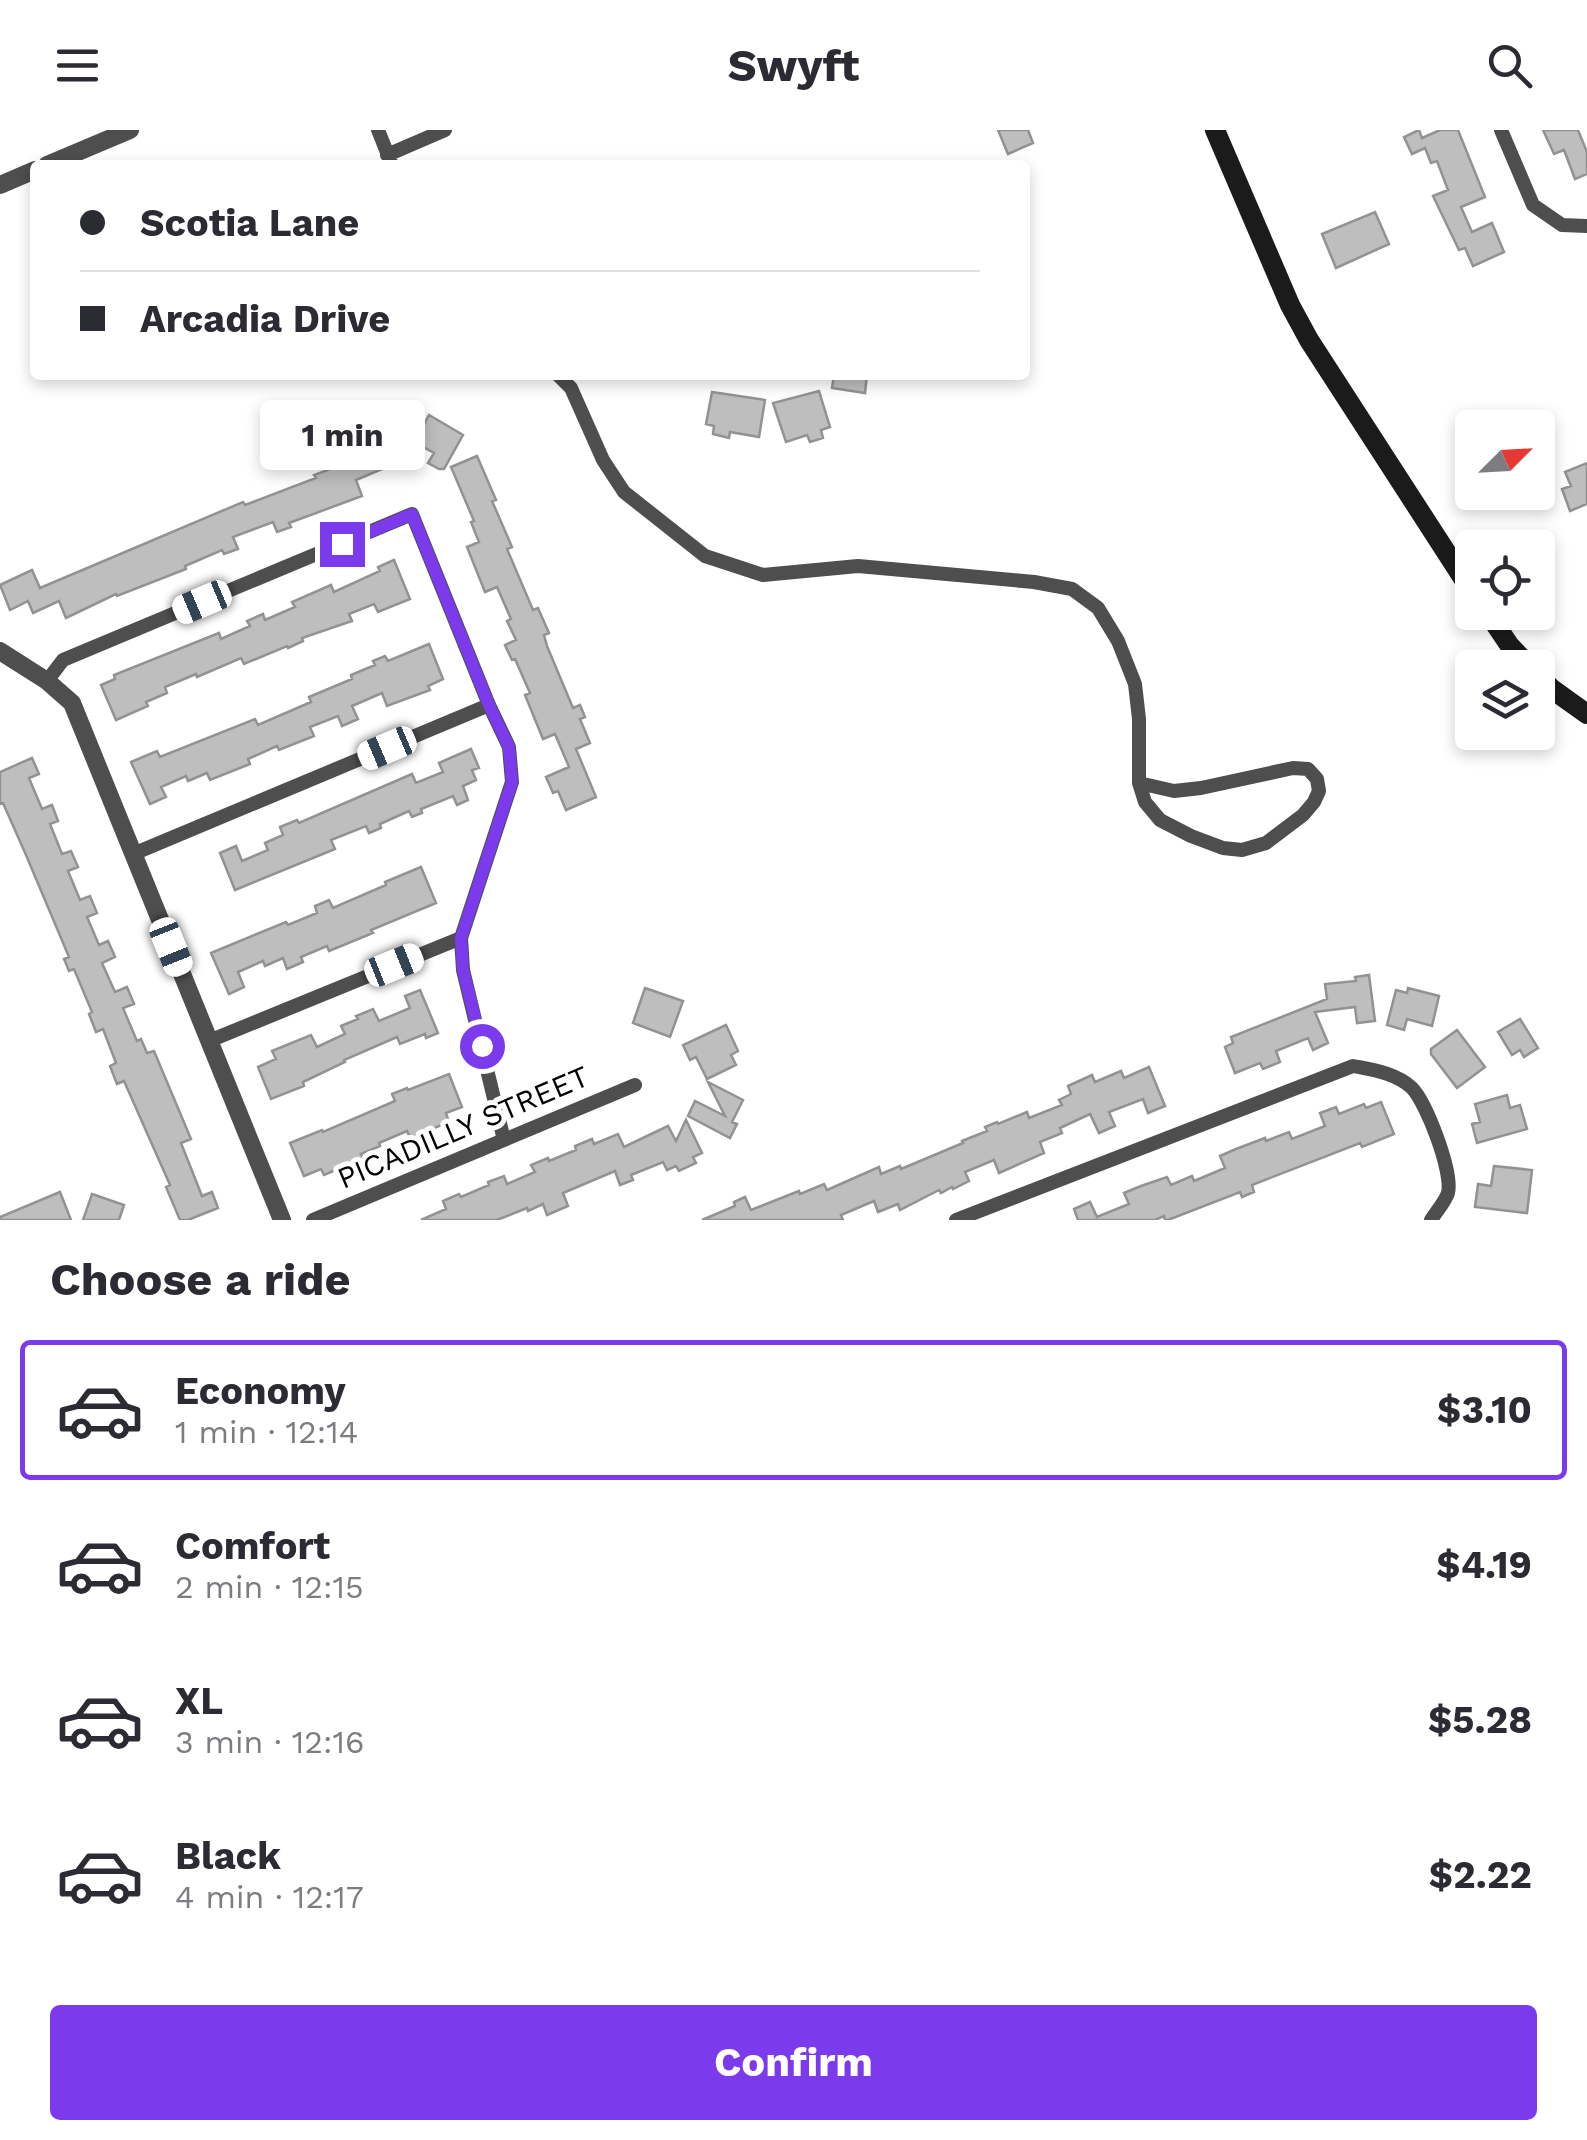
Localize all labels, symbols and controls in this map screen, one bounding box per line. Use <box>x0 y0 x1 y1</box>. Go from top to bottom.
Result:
icon: menu <box>50 38 105 93</box>
icon: search <box>1482 38 1537 93</box>
text: Swyft <box>728 39 859 92</box>
text: Scotia Lane <box>140 201 359 245</box>
text: Arcadia Drive <box>140 297 390 341</box>
callout: 1 min <box>260 399 424 469</box>
north arrow <box>1455 410 1555 510</box>
map controls <box>1455 410 1555 750</box>
text: 1 min <box>301 416 384 454</box>
route end <box>320 522 365 567</box>
button: locate <box>1455 530 1555 630</box>
car <box>169 576 235 628</box>
button: layers <box>1455 650 1555 750</box>
car <box>354 722 420 774</box>
car <box>146 914 196 980</box>
car <box>361 940 427 990</box>
route start <box>460 1024 505 1069</box>
street label: PICADILLY STREET <box>332 1058 594 1196</box>
text: Choose a ride <box>50 1253 350 1306</box>
icon: car <box>55 1365 145 1455</box>
text: Economy <box>175 1369 346 1413</box>
text: $3.10 <box>1437 1388 1532 1432</box>
text: 1 min · 12:14 <box>175 1413 358 1451</box>
icon: car <box>55 1520 145 1610</box>
text: Comfort <box>175 1524 330 1568</box>
text: $4.19 <box>1436 1543 1532 1587</box>
text: 2 min · 12:15 <box>175 1568 364 1606</box>
icon: car <box>55 1675 145 1765</box>
text: XL <box>175 1679 223 1723</box>
text: $5.28 <box>1428 1698 1532 1742</box>
text: 3 min · 12:16 <box>175 1723 364 1761</box>
icon: car <box>55 1830 145 1920</box>
text: Black <box>175 1834 281 1878</box>
text: $2.22 <box>1429 1853 1532 1897</box>
text: 4 min · 12:17 <box>175 1878 364 1916</box>
button: Confirm <box>50 2005 1537 2120</box>

